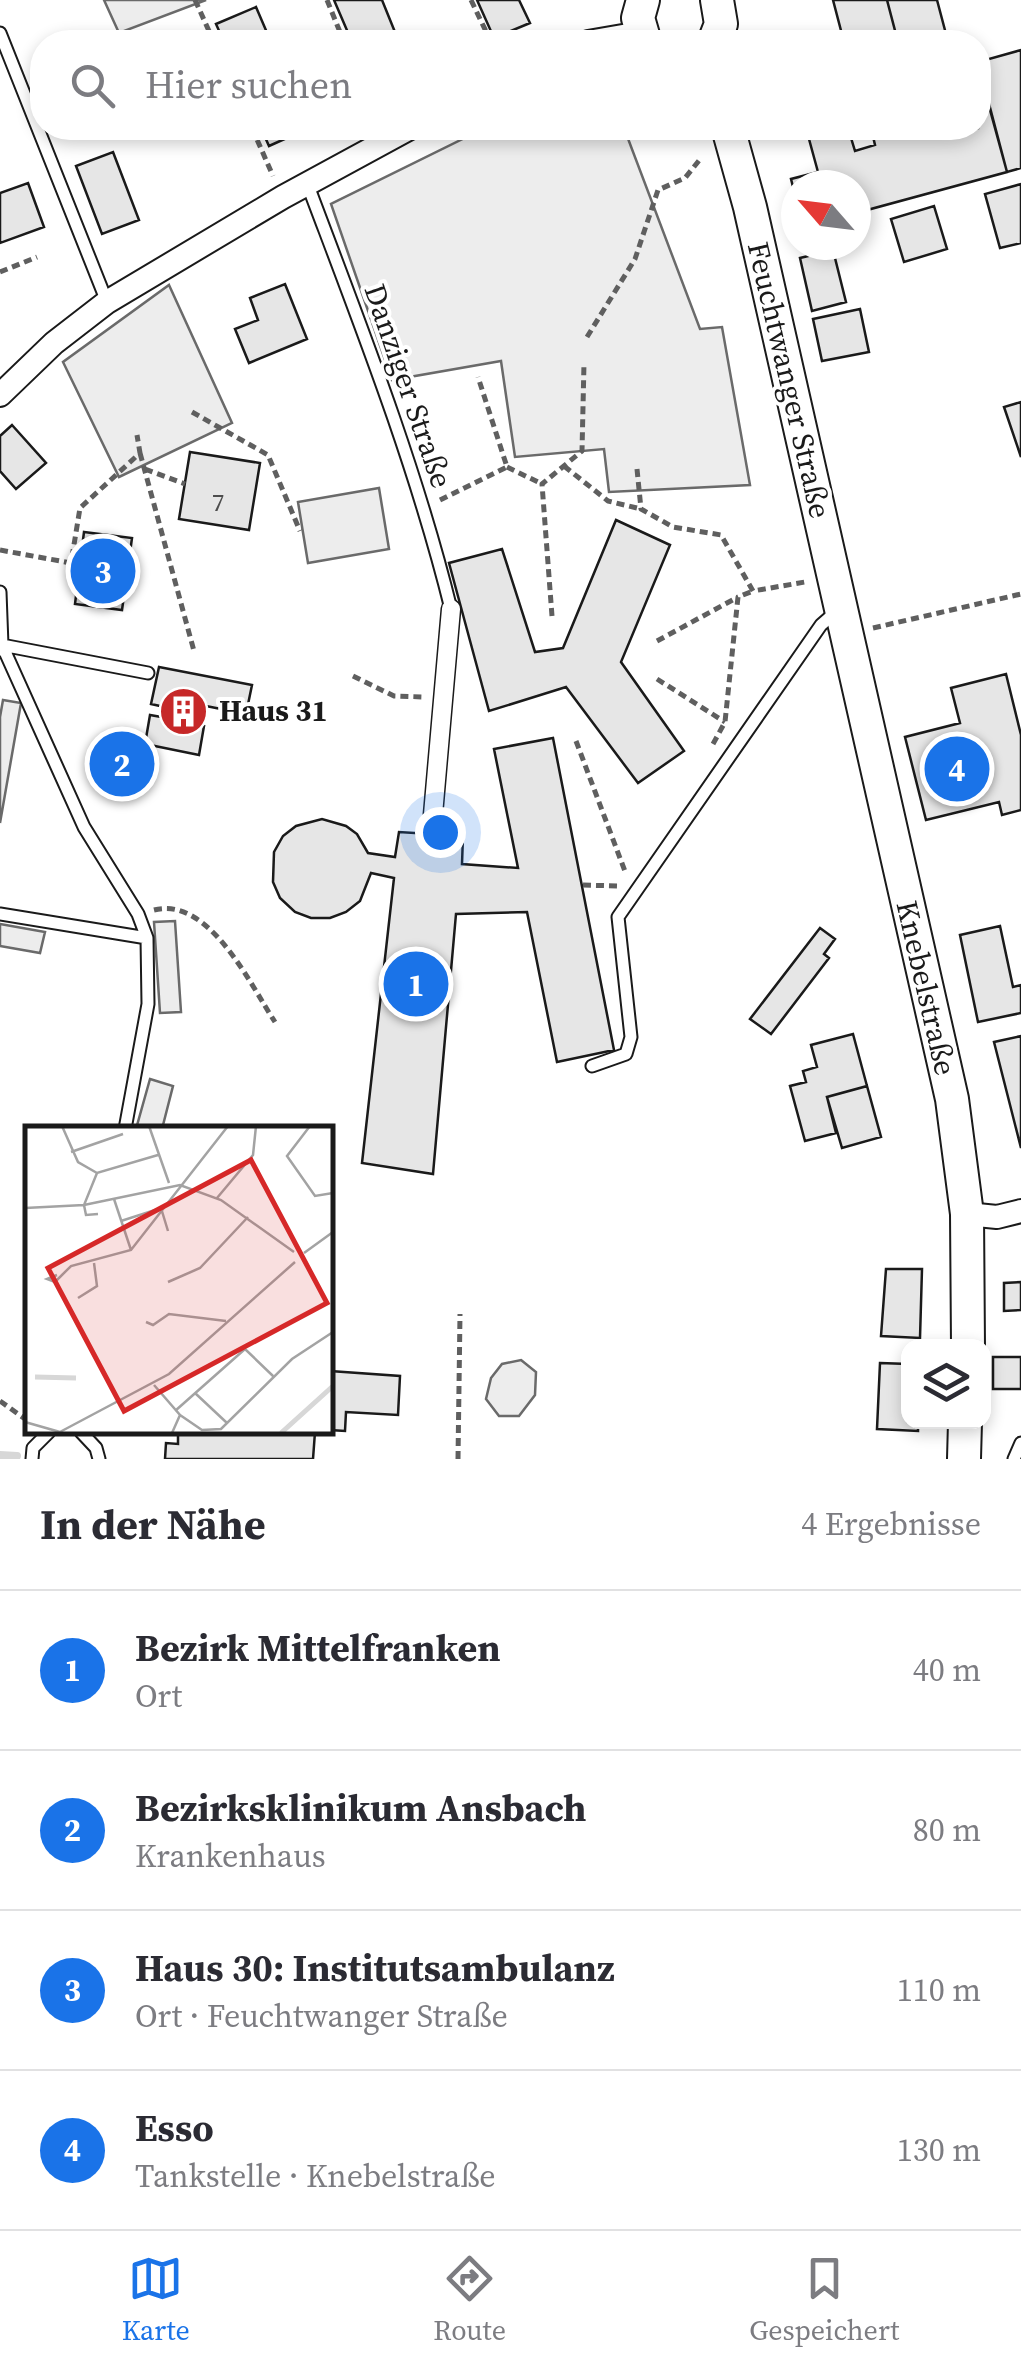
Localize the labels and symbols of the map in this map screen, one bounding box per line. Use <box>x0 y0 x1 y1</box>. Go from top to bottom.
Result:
north arrow <box>781 170 871 260</box>
street label: Feuchtwanger Straße <box>738 238 841 522</box>
street label: Danziger Straße <box>354 278 463 493</box>
house number: 7 <box>212 485 224 519</box>
pin: 3 <box>70 534 136 608</box>
building icon: Haus 31 <box>158 685 210 737</box>
place label: Haus 31 <box>219 690 328 731</box>
pin: 2 <box>90 726 154 802</box>
pin: 4 <box>924 732 990 806</box>
your location <box>415 807 466 858</box>
street label: Knebelstraße <box>887 897 966 1079</box>
pin: 1 <box>384 946 448 1022</box>
inset map <box>25 1126 332 1434</box>

